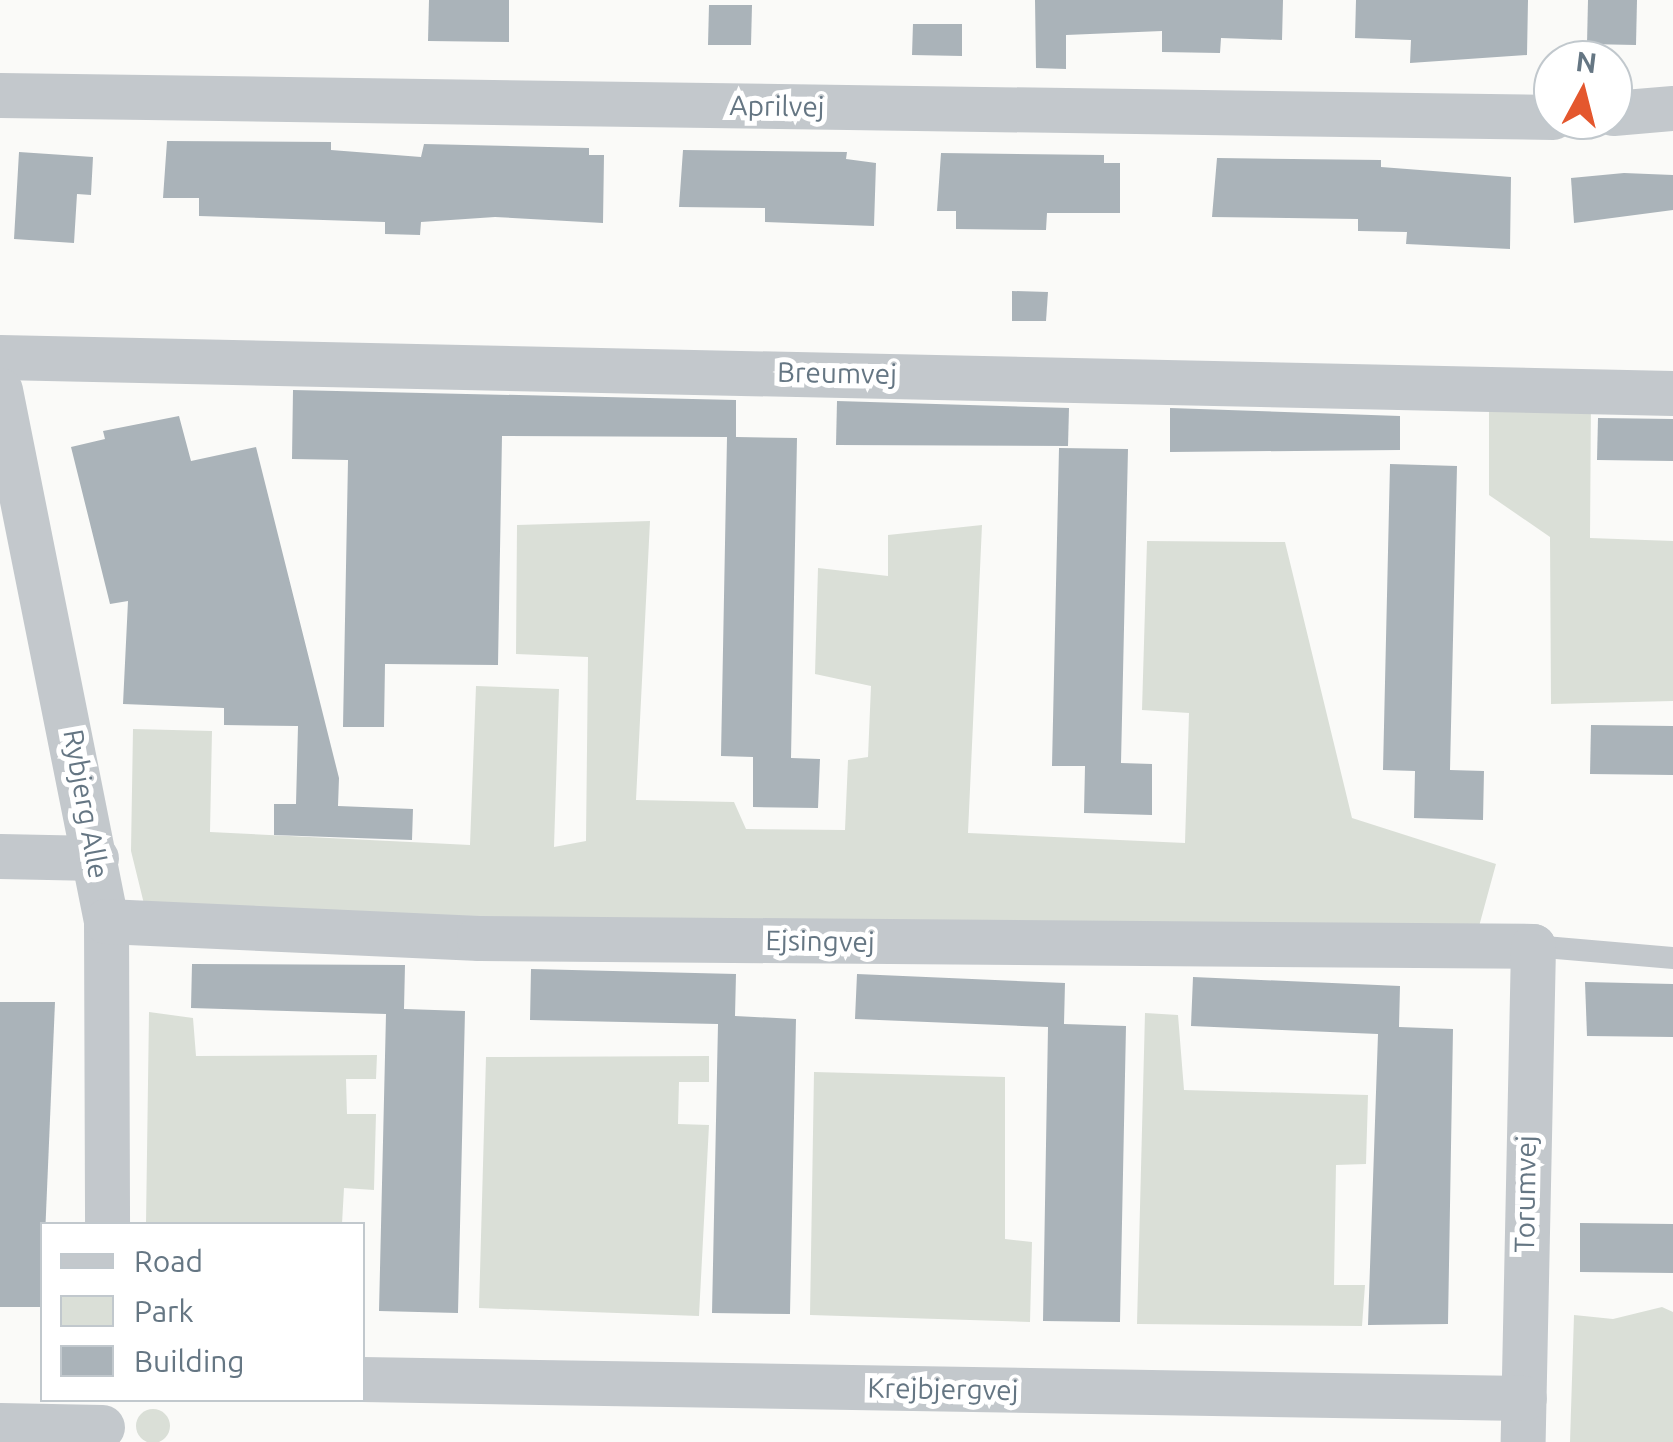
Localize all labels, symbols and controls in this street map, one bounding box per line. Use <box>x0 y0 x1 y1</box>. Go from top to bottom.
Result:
north arrow <box>1533 40 1633 140</box>
text: N <box>1574 45 1599 78</box>
street label: Aprilvej <box>729 88 825 124</box>
street label: Breumvej <box>777 355 897 391</box>
street label: Rybjerg Alle <box>56 727 116 881</box>
street label: Ejsingvej <box>765 923 875 959</box>
street label: Torumvej <box>1507 1135 1543 1253</box>
legend <box>40 1222 365 1402</box>
text: Road <box>134 1244 203 1278</box>
text: Park <box>134 1294 194 1328</box>
text: Building <box>134 1344 245 1378</box>
street label: Krejbjergvej <box>867 1371 1019 1407</box>

